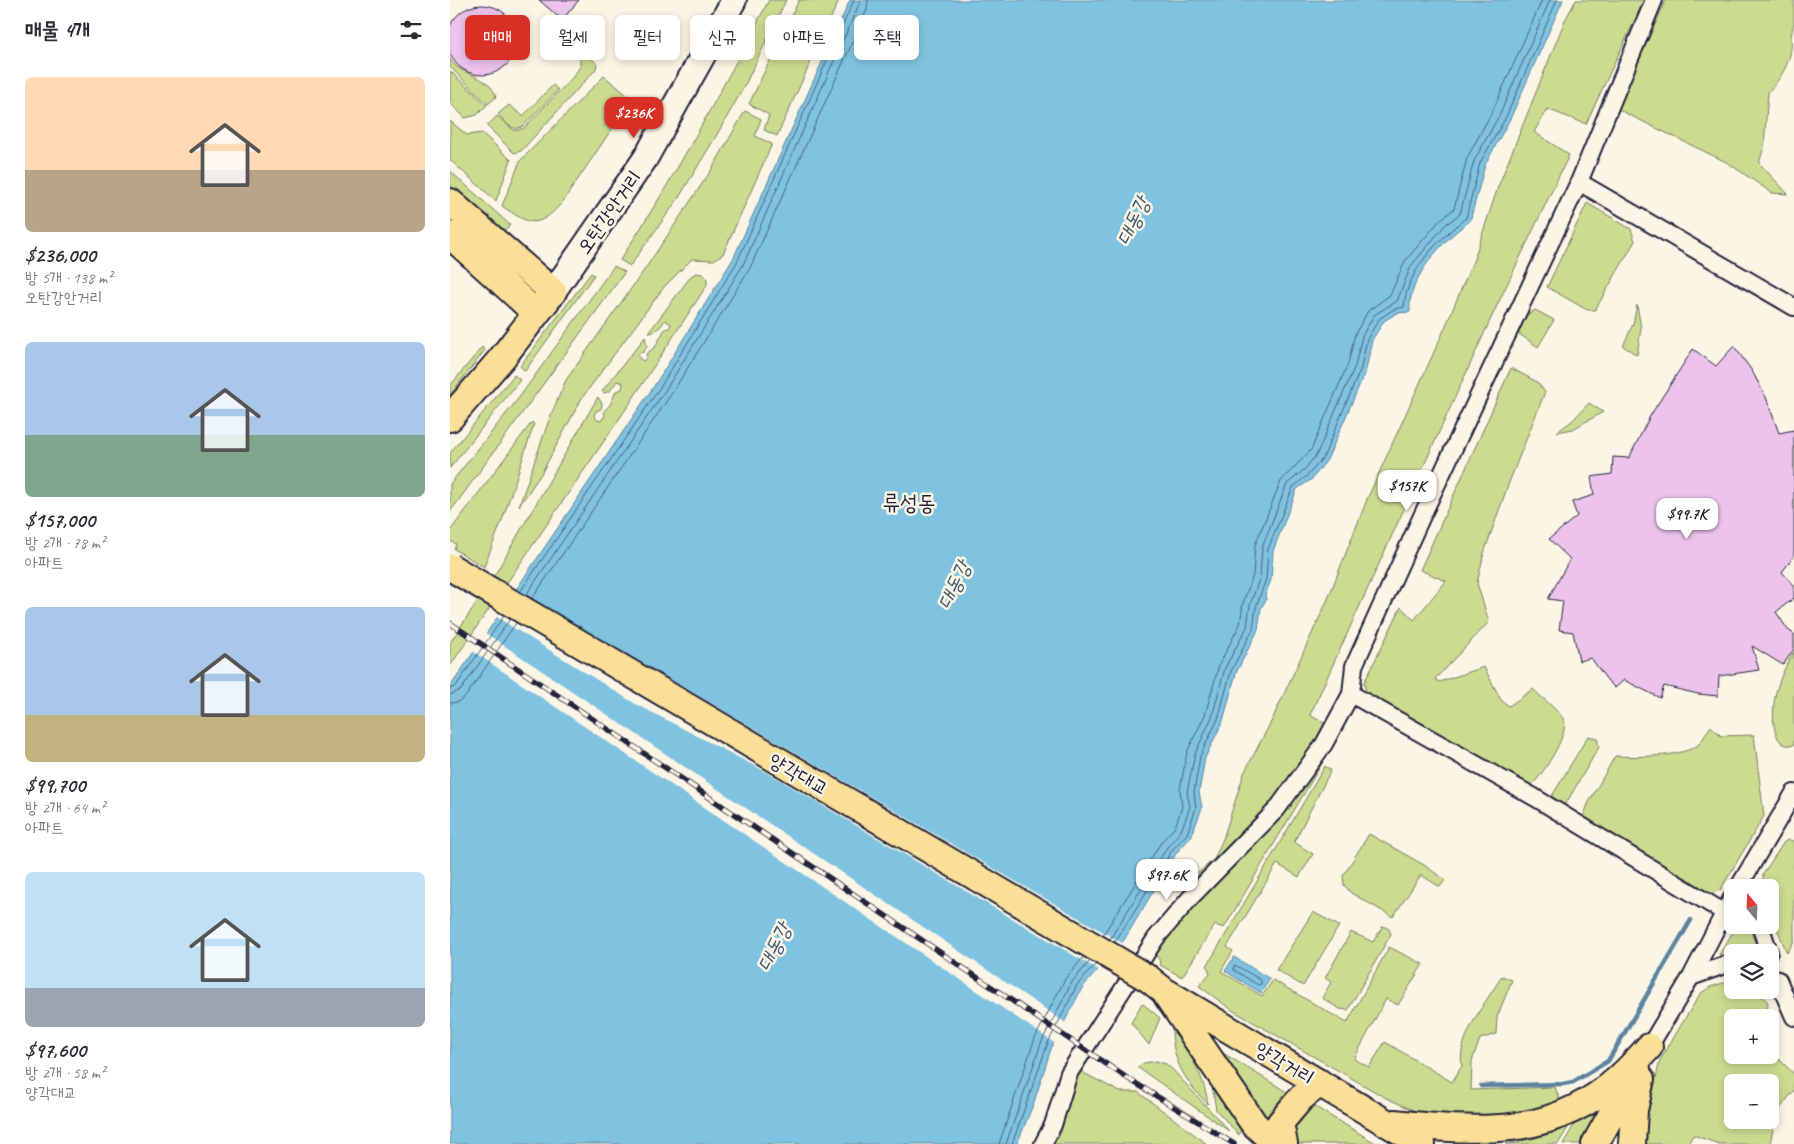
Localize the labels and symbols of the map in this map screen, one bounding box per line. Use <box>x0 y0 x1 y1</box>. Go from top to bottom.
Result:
pin: $236K <box>599 96 669 139</box>
street label: 오탄강안거리 <box>571 166 647 259</box>
water label: 대동강 <box>1110 191 1157 249</box>
pin: $157K <box>1372 470 1442 512</box>
district label: 류성동 <box>882 489 936 517</box>
pin: $99.7K <box>1646 498 1728 540</box>
water label: 대동강 <box>931 555 978 613</box>
street label: 양각대교 <box>765 748 833 801</box>
pin: $97.6K <box>1126 858 1208 901</box>
north arrow <box>1724 879 1779 934</box>
water label: 대동강 <box>751 917 798 975</box>
street label: 양각거리 <box>1251 1036 1319 1091</box>

